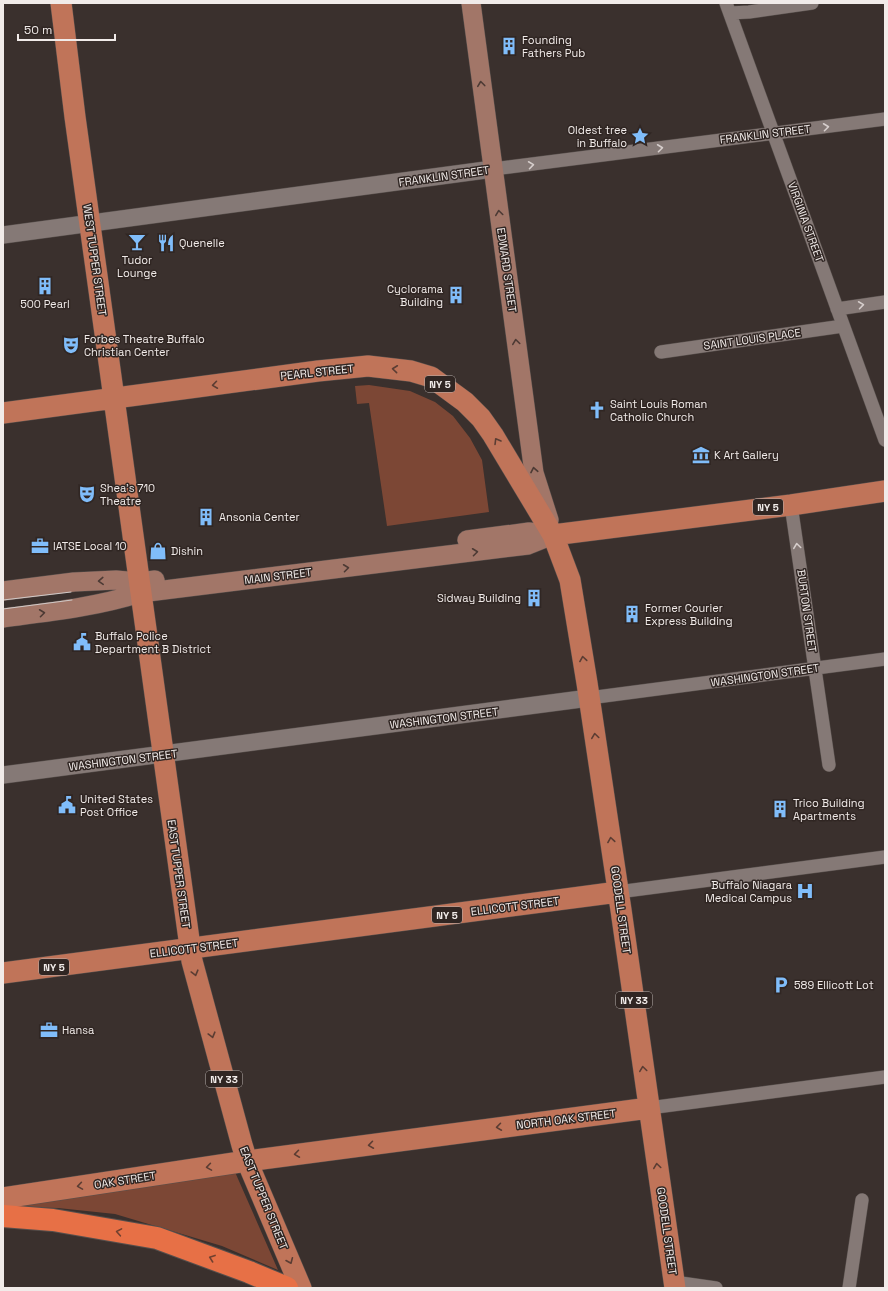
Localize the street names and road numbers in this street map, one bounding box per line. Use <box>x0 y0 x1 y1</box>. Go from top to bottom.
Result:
street label: FRANKLIN STREET <box>719 121 812 147</box>
street label: FRANKLIN STREET <box>398 163 491 189</box>
street label: VIRGINIA STREET <box>785 180 827 265</box>
street label: WEST TUPPER STREET <box>80 203 110 317</box>
street label: EDWARD STREET <box>494 227 520 314</box>
street label: SAINT LOUIS PLACE <box>702 325 802 353</box>
street label: PEARL STREET <box>280 361 355 383</box>
road number: NY 5 <box>425 376 455 392</box>
road number: NY 5 <box>753 499 783 515</box>
street label: MAIN STREET <box>243 565 313 587</box>
street label: BURTON STREET <box>794 569 820 654</box>
street label: WASHINGTON STREET <box>710 660 821 690</box>
street label: WASHINGTON STREET <box>389 704 500 732</box>
street label: WASHINGTON STREET <box>68 746 179 774</box>
street label: EAST TUPPER STREET <box>164 819 194 930</box>
street label: GOODELL STREET <box>608 865 634 955</box>
street label: ELLICOTT STREET <box>470 894 561 918</box>
road number: NY 5 <box>432 907 462 923</box>
street label: ELLICOTT STREET <box>149 936 240 960</box>
road number: NY 5 <box>39 959 69 975</box>
road number: NY 33 <box>616 992 652 1008</box>
road number: NY 33 <box>206 1071 242 1087</box>
street label: NORTH OAK STREET <box>515 1106 617 1132</box>
street label: EAST TUPPER STREET <box>237 1144 291 1252</box>
street label: OAK STREET <box>93 1168 157 1192</box>
street label: GOODELL STREET <box>654 1186 680 1276</box>

